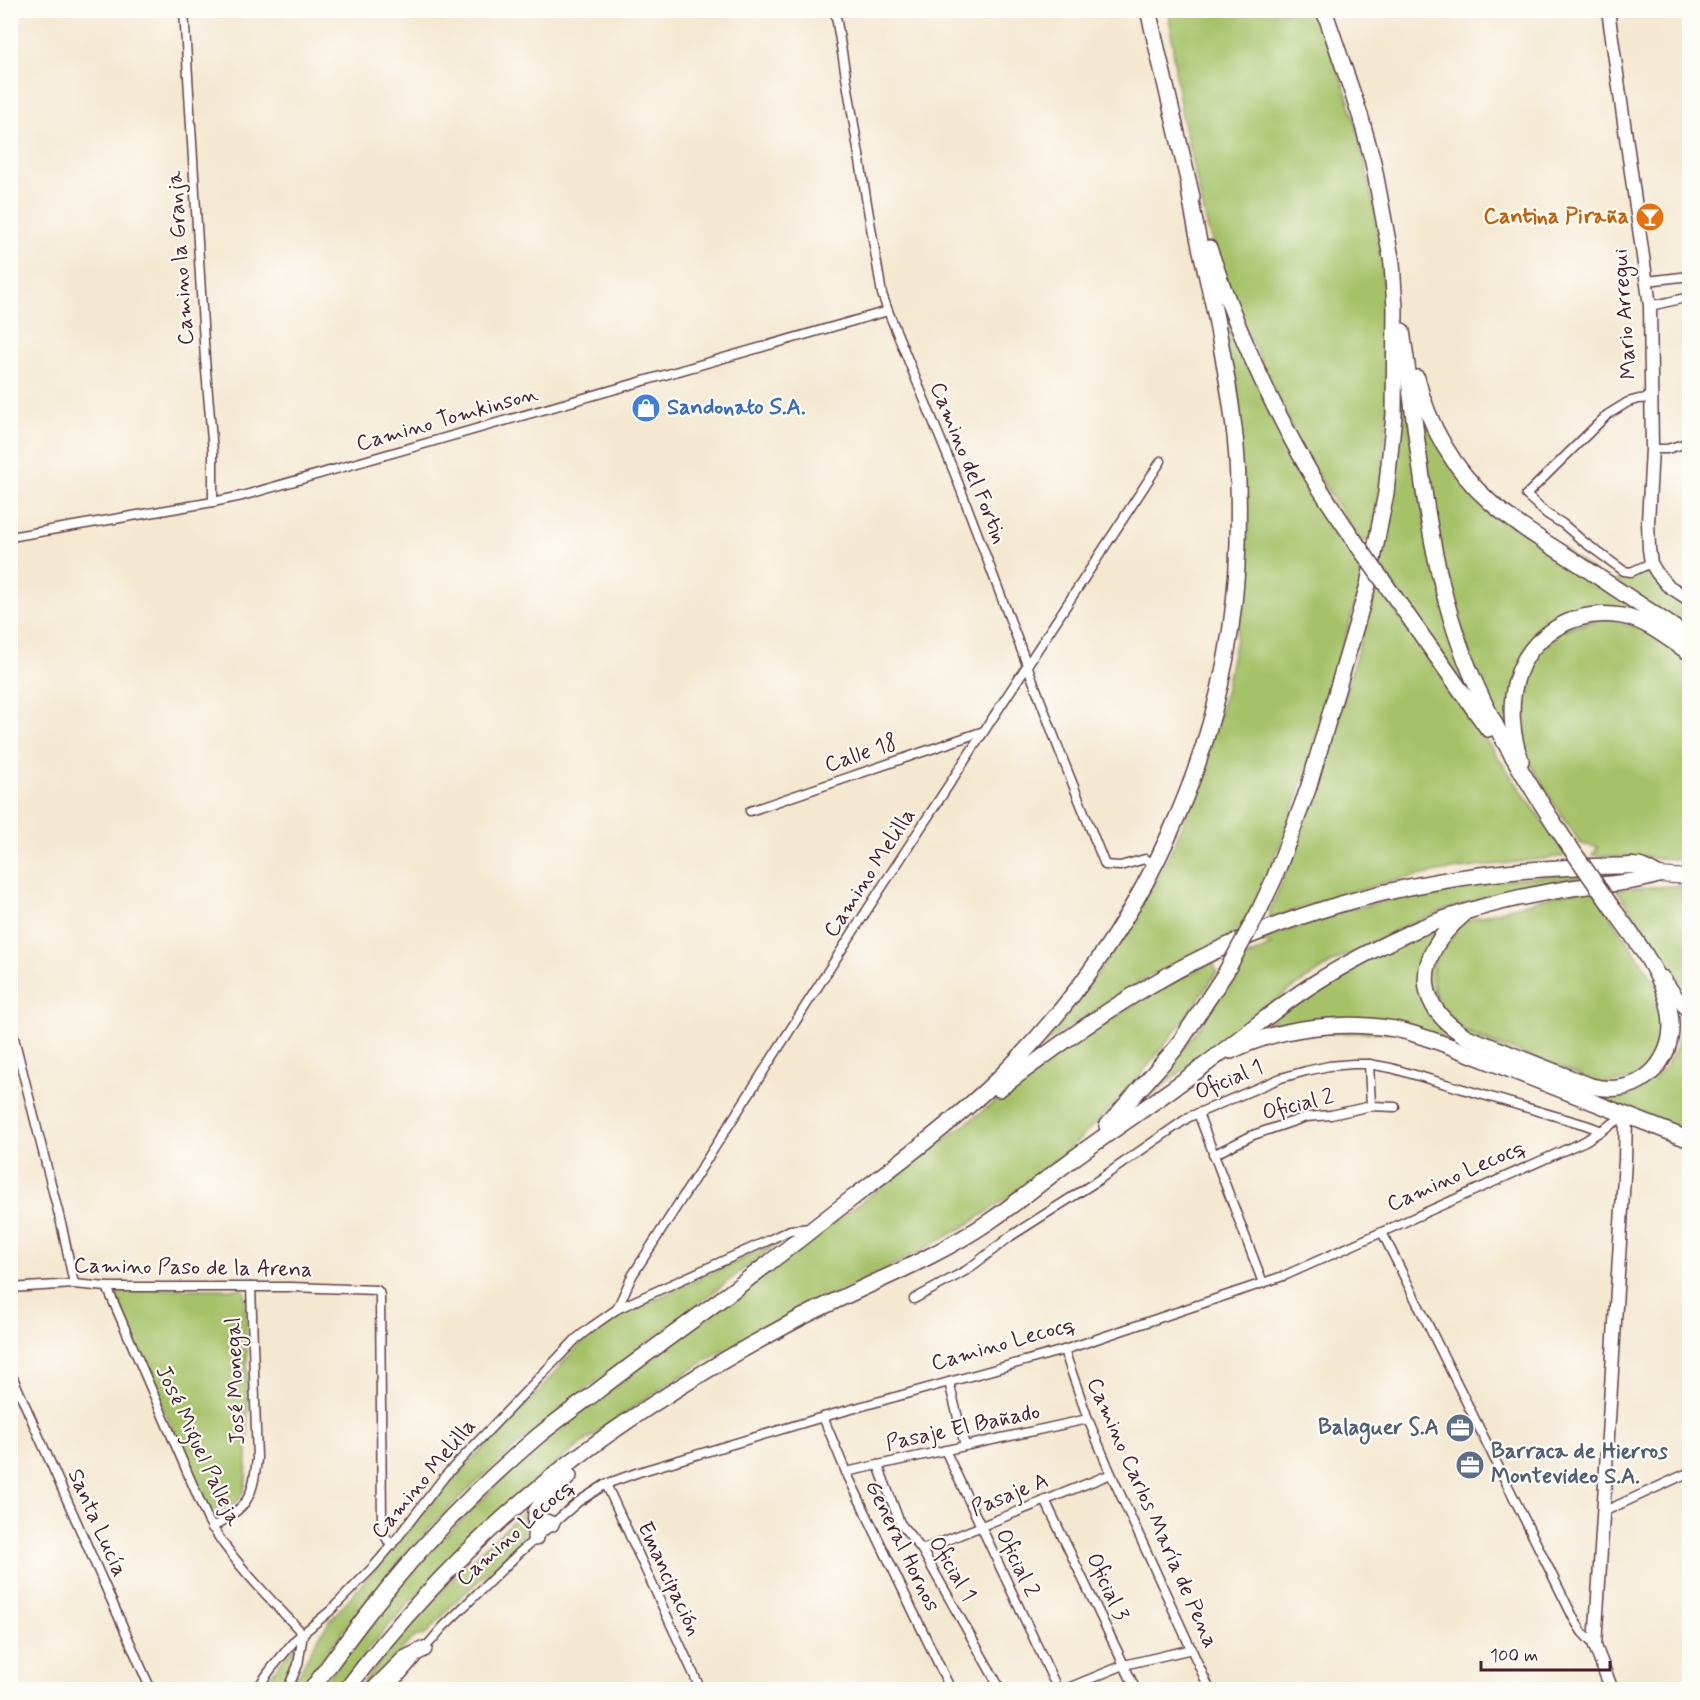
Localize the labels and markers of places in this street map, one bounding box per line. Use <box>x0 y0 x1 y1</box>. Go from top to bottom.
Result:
bar icon: Cantina Piraña <box>1634 201 1666 233</box>
place label: Cantina Piraña <box>1484 203 1629 231</box>
shop icon: Sandonato S.A. <box>630 392 662 424</box>
place label: Sandonato S.A. <box>667 394 806 422</box>
office icon: Balaguer S.A <box>1444 1412 1476 1444</box>
place label: Balaguer S.A <box>1318 1414 1439 1445</box>
place label: Barraca de Hierros Montevideo S.A. <box>1491 1438 1668 1491</box>
office icon: Barraca de Hierros Montevideo S.A. <box>1454 1449 1486 1481</box>

